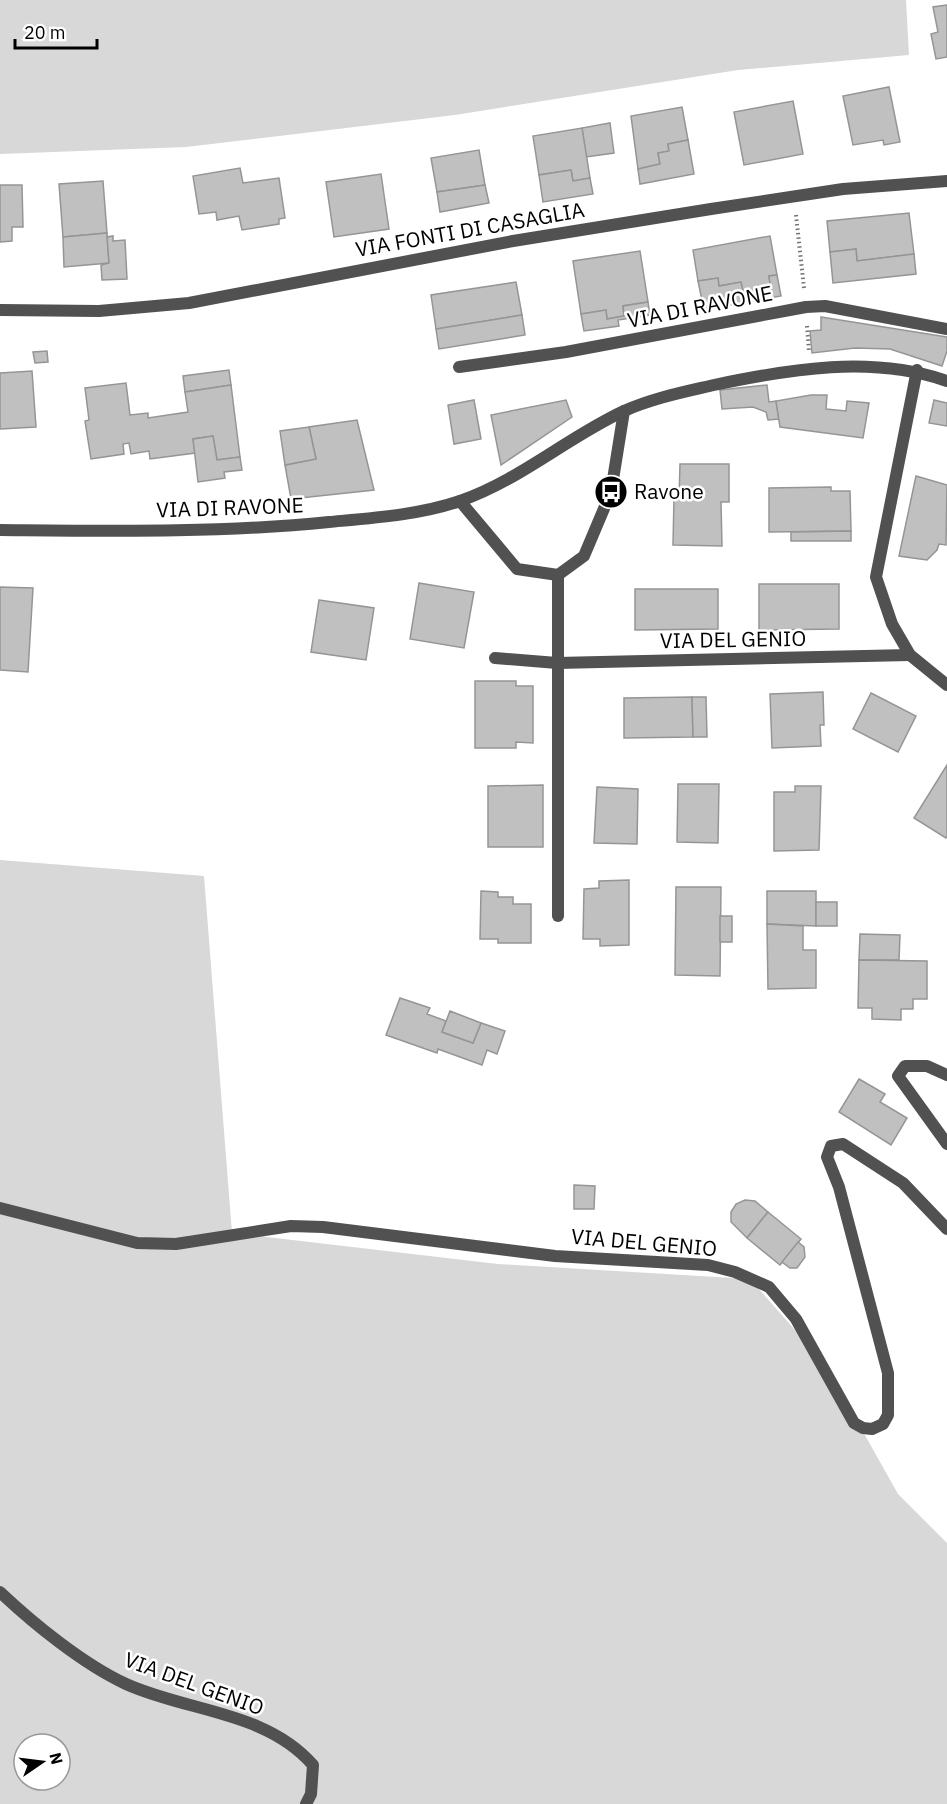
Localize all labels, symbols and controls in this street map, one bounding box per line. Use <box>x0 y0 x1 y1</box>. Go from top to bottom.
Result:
scale bar <box>15 12 98 50</box>
text: 20 m <box>24 21 66 44</box>
street label: VIA FONTI DI CASAGLIA <box>353 195 587 263</box>
street label: VIA DI RAVONE <box>625 278 775 334</box>
bus stop icon: Ravone <box>593 474 629 510</box>
place label: Ravone <box>634 477 704 505</box>
street label: VIA DI RAVONE <box>156 490 304 524</box>
street label: VIA DEL GENIO <box>660 624 806 654</box>
street label: VIA DEL GENIO <box>570 1222 718 1262</box>
street label: VIA DEL GENIO <box>121 1645 268 1721</box>
north arrow <box>12 1732 72 1792</box>
text: N <box>45 1750 68 1766</box>

